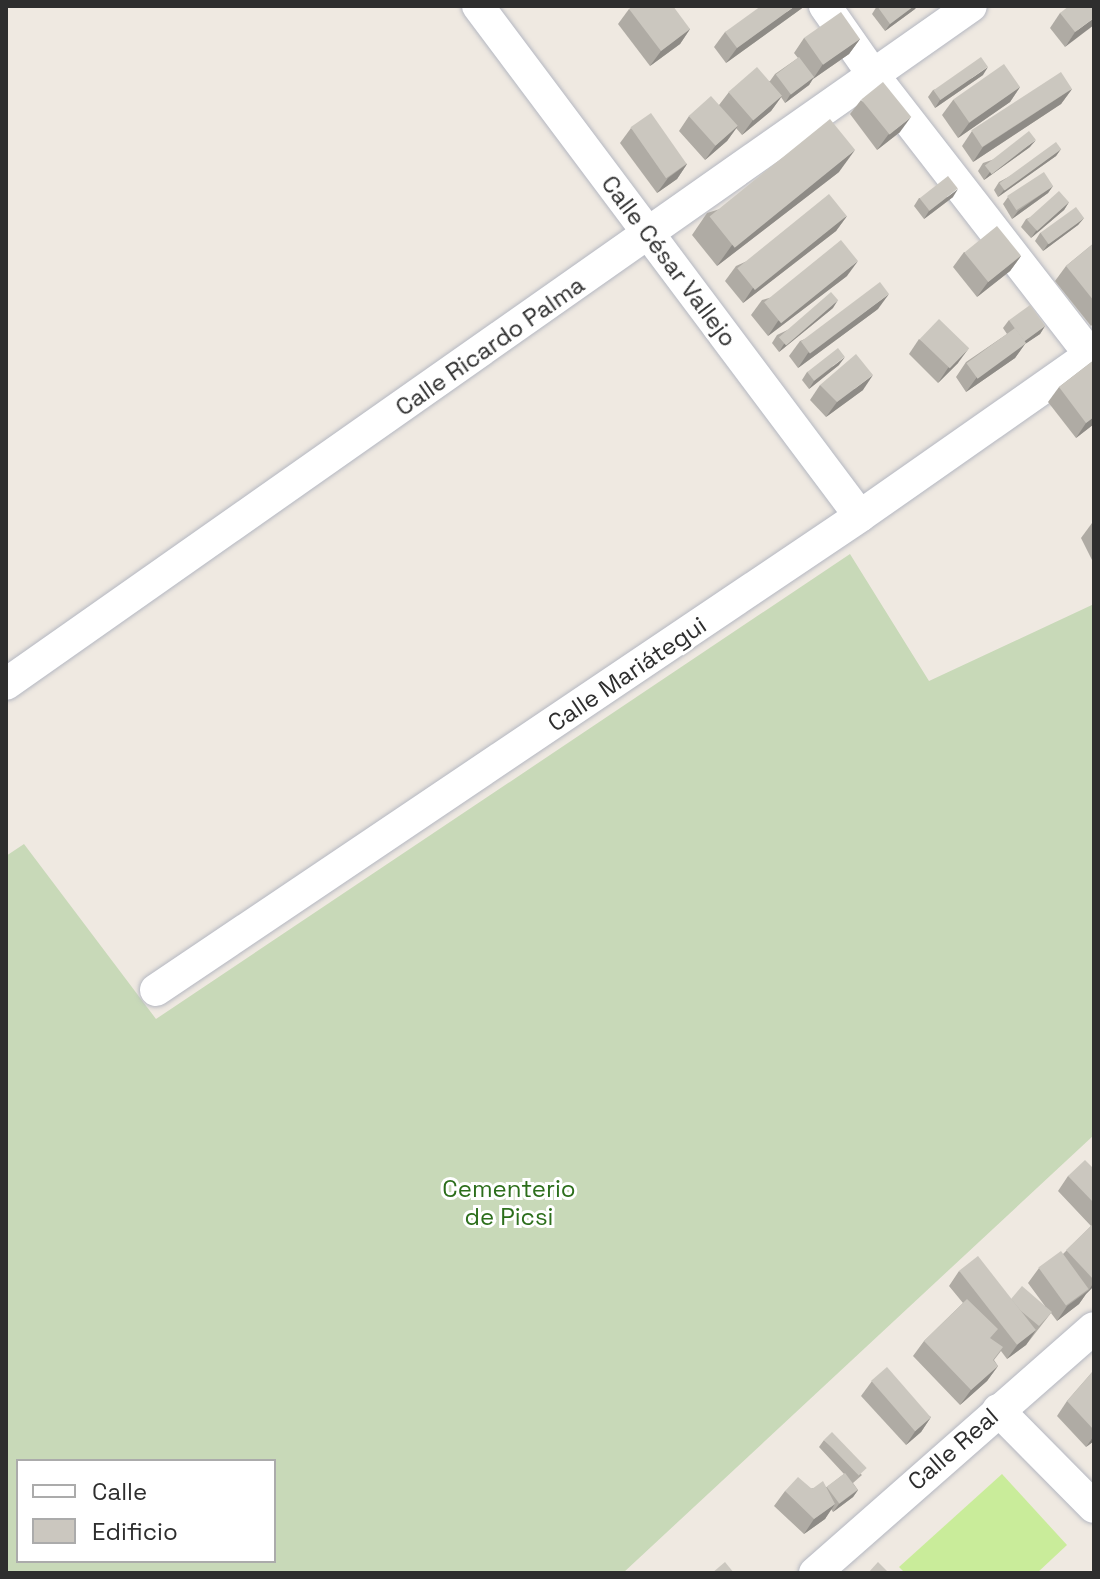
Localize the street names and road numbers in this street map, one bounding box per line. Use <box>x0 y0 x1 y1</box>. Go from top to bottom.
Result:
street label: Calle César Vallejo <box>595 170 743 352</box>
street label: Calle Ricardo Palma <box>390 270 590 422</box>
street label: Calle Mariátegui <box>542 610 712 738</box>
street label: Calle Real <box>902 1402 1004 1496</box>

